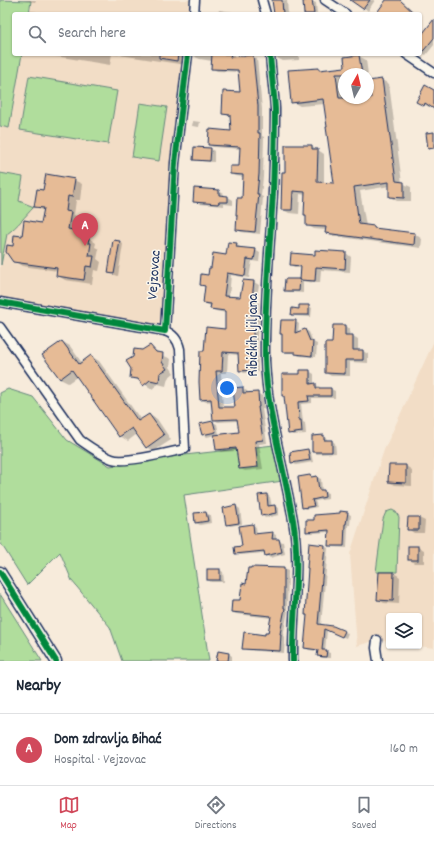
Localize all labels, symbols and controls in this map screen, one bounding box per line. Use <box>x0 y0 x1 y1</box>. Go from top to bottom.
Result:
search box <box>12 12 422 56</box>
icon: search <box>26 23 48 45</box>
text: Search here <box>58 23 126 45</box>
north arrow <box>338 68 374 104</box>
pin: A <box>72 213 98 246</box>
street label: Vejzovac <box>142 250 168 300</box>
street label: Ribićkih ljiljana <box>243 292 265 377</box>
your location <box>217 378 237 398</box>
map controls <box>386 613 422 649</box>
button: layers <box>386 613 422 649</box>
text: Nearby <box>16 675 60 699</box>
text: Dom zdravlja Bihać <box>54 729 162 751</box>
text: A <box>25 740 33 759</box>
text: 160 m <box>390 740 418 759</box>
text: Hospital · Vejzovac <box>54 751 146 770</box>
tab: Map <box>58 794 80 834</box>
tab: Directions <box>195 794 237 834</box>
tab: Saved <box>352 794 376 834</box>

